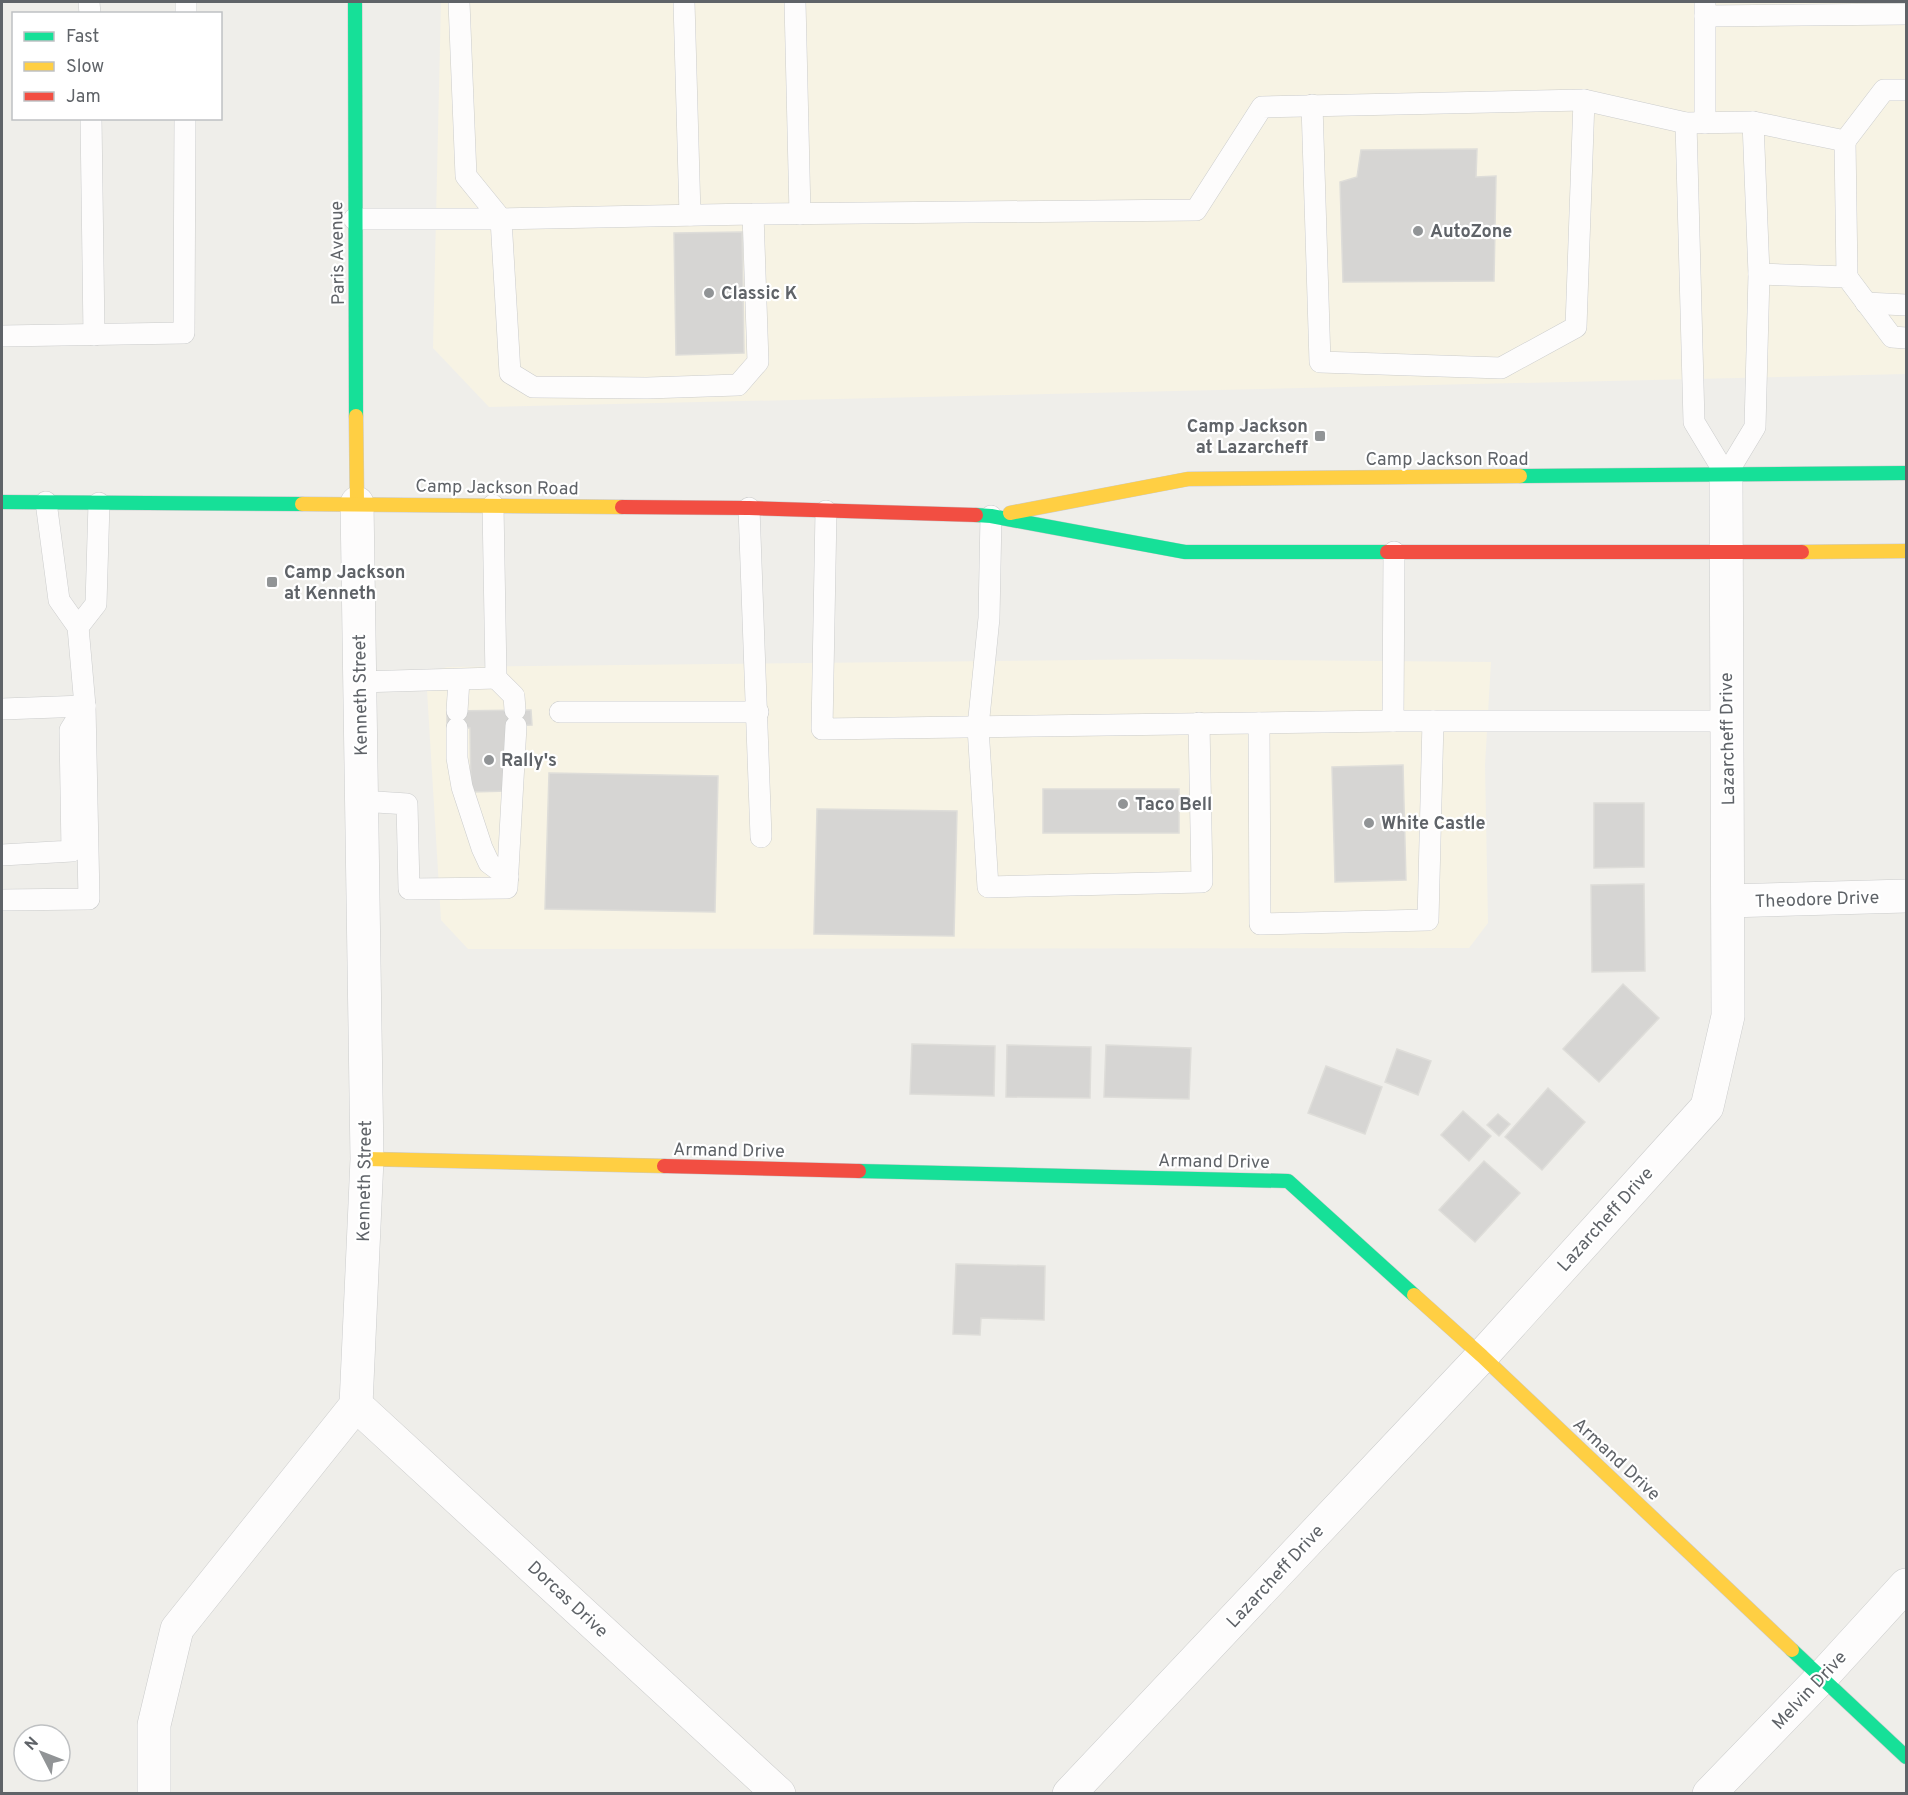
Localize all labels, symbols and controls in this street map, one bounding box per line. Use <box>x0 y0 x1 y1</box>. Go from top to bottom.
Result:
legend <box>12 12 222 120</box>
text: Fast <box>66 26 99 49</box>
text: Slow <box>66 56 104 79</box>
text: Jam <box>66 86 101 109</box>
street label: Paris Avenue <box>326 201 351 305</box>
place label: AutoZone <box>1430 221 1512 244</box>
marker: AutoZone <box>1411 224 1425 238</box>
place label: Classic K <box>721 283 798 306</box>
marker: Classic K <box>702 286 716 300</box>
place label: Camp Jackson at Lazarcheff <box>1187 416 1308 460</box>
marker: Camp Jackson at Lazarcheff <box>1313 429 1327 443</box>
street label: Camp Jackson Road <box>1365 449 1529 472</box>
street label: Camp Jackson Road <box>415 476 579 501</box>
place label: Camp Jackson at Kenneth <box>284 562 405 606</box>
marker: Camp Jackson at Kenneth <box>265 575 279 589</box>
street label: Kenneth Street <box>349 634 374 756</box>
street label: Lazarcheff Drive <box>1716 672 1741 806</box>
place label: Rally's <box>501 750 557 773</box>
marker: Rally's <box>482 753 496 767</box>
place label: Taco Bell <box>1135 794 1212 817</box>
marker: Taco Bell <box>1116 797 1130 811</box>
place label: White Castle <box>1381 813 1486 836</box>
marker: White Castle <box>1362 816 1376 830</box>
street label: Theodore Drive <box>1754 887 1880 914</box>
street label: Kenneth Street <box>353 1120 378 1242</box>
street label: Armand Drive <box>673 1139 785 1164</box>
street label: Armand Drive <box>1158 1150 1270 1175</box>
street label: Lazarcheff Drive <box>1553 1163 1659 1277</box>
street label: Armand Drive <box>1567 1414 1665 1507</box>
street label: Lazarcheff Drive <box>1222 1521 1330 1633</box>
street label: Dorcas Drive <box>522 1557 612 1643</box>
street label: Melvin Drive <box>1768 1647 1853 1735</box>
north arrow <box>12 1723 72 1783</box>
text: N <box>21 1733 44 1755</box>

